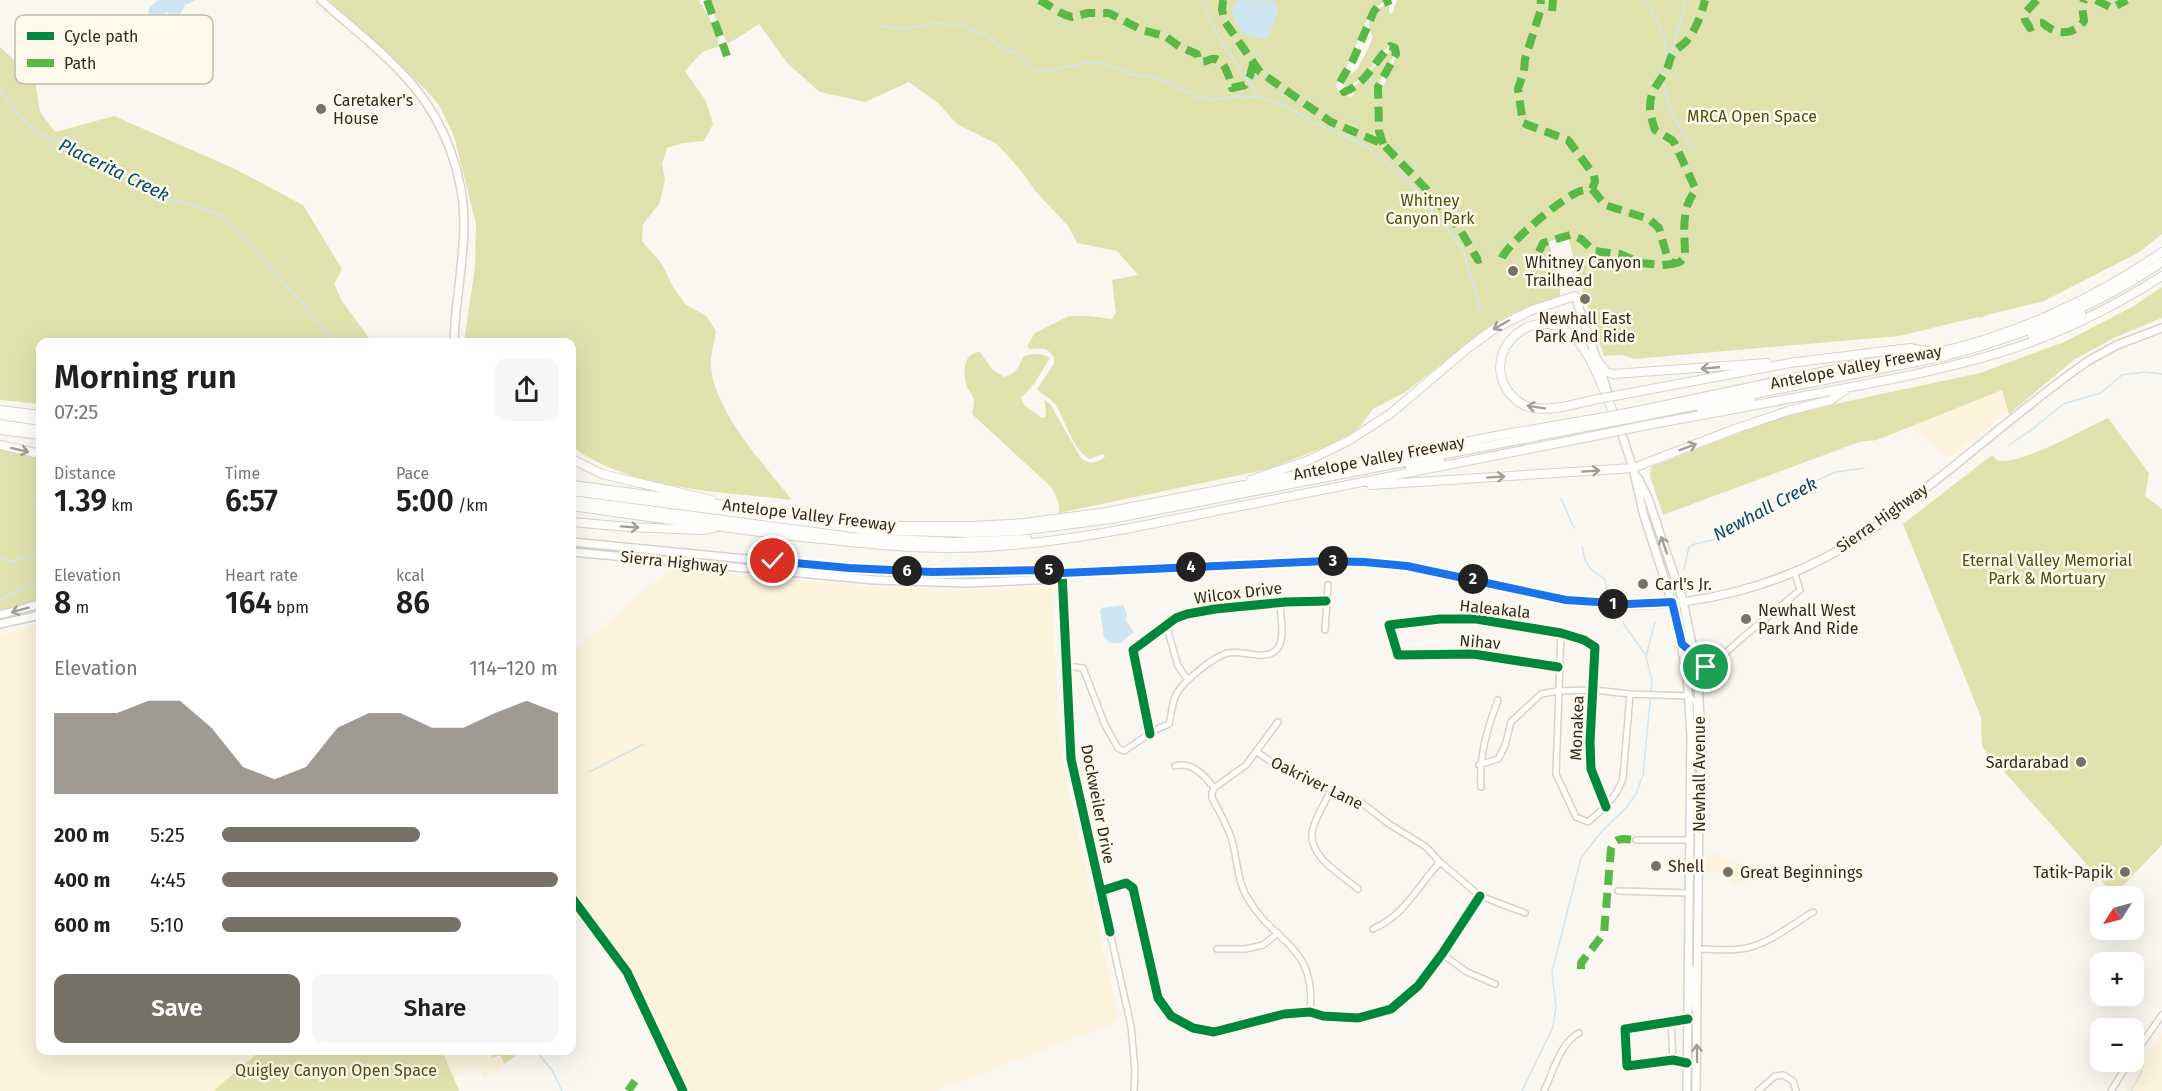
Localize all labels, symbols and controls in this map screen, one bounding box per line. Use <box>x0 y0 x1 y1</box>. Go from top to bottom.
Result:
legend <box>15 15 213 84</box>
text: Cycle path <box>64 27 138 46</box>
text: Path <box>64 54 96 73</box>
place label: Caretaker's House <box>333 91 413 128</box>
marker: Caretaker's House <box>314 102 328 116</box>
park label: MRCA Open Space <box>1687 107 1817 126</box>
water label: Placerita Creek <box>55 134 173 206</box>
park label: Whitney Canyon Park <box>1385 191 1475 228</box>
place label: Whitney Canyon Trailhead <box>1525 253 1641 290</box>
marker: Whitney Canyon Trailhead <box>1506 264 1520 278</box>
marker: Newhall East Park And Ride <box>1578 292 1592 306</box>
place label: Newhall East Park And Ride <box>1535 309 1635 346</box>
one-way arrow <box>1493 320 1510 332</box>
street label: Antelope Valley Freeway <box>1769 341 1943 393</box>
text: Morning run <box>54 357 237 397</box>
button: share <box>495 358 558 421</box>
one-way arrow <box>1701 363 1721 374</box>
text: 07:25 <box>54 400 98 424</box>
one-way arrow <box>1527 402 1546 413</box>
street label: Antelope Valley Freeway <box>1292 432 1466 484</box>
one-way arrow <box>1678 441 1696 452</box>
one-way arrow <box>10 445 29 456</box>
text: Distance <box>54 464 116 483</box>
text: Time <box>225 464 260 483</box>
text: Pace <box>396 464 429 483</box>
one-way arrow <box>1580 465 1600 476</box>
one-way arrow <box>1486 472 1506 483</box>
water label: Newhall Creek <box>1709 472 1821 546</box>
street label: Sierra Highway <box>1833 479 1932 557</box>
text: 1.39 <box>54 483 107 519</box>
text: 6:57 <box>225 483 278 519</box>
text: 5:00 <box>396 483 454 519</box>
street label: Antelope Valley Freeway <box>721 495 897 535</box>
text: km <box>107 496 133 515</box>
text: /km <box>454 496 488 515</box>
one-way arrow <box>619 522 639 533</box>
pin <box>747 535 798 586</box>
one-way arrow <box>1658 536 1669 555</box>
icon: check <box>756 544 789 577</box>
pin: 3 <box>1318 546 1348 576</box>
street label: Sierra Highway <box>620 547 729 577</box>
text: 3 <box>1329 551 1337 570</box>
park label: Eternal Valley Memorial Park & Mortuary <box>1962 551 2133 588</box>
pin: 4 <box>1176 552 1206 582</box>
pin: 5 <box>1034 555 1064 585</box>
pin: 6 <box>892 556 922 586</box>
text: 4 <box>1186 557 1196 576</box>
text: 5 <box>1045 560 1053 579</box>
text: 6 <box>902 561 912 580</box>
pin: 2 <box>1458 564 1488 594</box>
text: Elevation <box>54 566 121 585</box>
text: Heart rate <box>225 566 298 585</box>
text: kcal <box>396 566 425 585</box>
text: 2 <box>1469 569 1477 588</box>
place label: Carl's Jr. <box>1655 575 1712 594</box>
marker: Carl's Jr. <box>1636 577 1650 591</box>
street label: Wilcox Drive <box>1193 578 1283 608</box>
text: 8 <box>54 585 71 621</box>
text: 164 <box>225 585 272 621</box>
text: 86 <box>396 585 430 621</box>
pin: 1 <box>1598 589 1628 619</box>
text: 1 <box>1609 594 1617 613</box>
street label: Haleakala <box>1459 596 1531 622</box>
text: m <box>71 598 89 617</box>
text: bpm <box>272 598 309 617</box>
place label: Newhall West Park And Ride <box>1758 601 1859 638</box>
one-way arrow <box>11 604 30 616</box>
marker: Newhall West Park And Ride <box>1739 612 1753 626</box>
street label: Nihav <box>1459 631 1501 653</box>
pin <box>1680 641 1731 692</box>
icon: arrive <box>1689 650 1722 683</box>
text: Elevation <box>54 656 138 680</box>
text: 114–120 m <box>469 656 558 680</box>
street label: Monakea <box>1566 695 1588 761</box>
street label: Newhall Avenue <box>1690 716 1709 832</box>
street label: Dockweiler Drive <box>1077 743 1119 865</box>
street label: Oakriver Lane <box>1268 753 1366 813</box>
place label: Sardarabad <box>1986 753 2069 772</box>
marker: Sardarabad <box>2074 755 2088 769</box>
text: 200 m <box>54 823 109 847</box>
text: 5:25 <box>150 823 185 847</box>
place label: Shell <box>1668 857 1705 876</box>
marker: Shell <box>1649 859 1663 873</box>
place label: Great Beginnings <box>1740 863 1863 882</box>
place label: Tatik-Papik <box>2033 863 2114 882</box>
marker: Great Beginnings <box>1721 865 1735 879</box>
marker: Tatik-Papik <box>2118 865 2132 879</box>
text: 400 m <box>54 868 110 892</box>
text: 4:45 <box>150 868 186 892</box>
north arrow <box>2090 886 2144 940</box>
map controls <box>2090 886 2144 1072</box>
text: 600 m <box>54 913 110 937</box>
text: 5:10 <box>150 913 184 937</box>
button: + <box>2090 952 2144 1006</box>
button: Save <box>54 974 300 1043</box>
button: Share <box>312 974 558 1043</box>
button: − <box>2090 1018 2144 1072</box>
one-way arrow <box>1691 1043 1703 1063</box>
park label: Quigley Canyon Open Space <box>235 1061 437 1080</box>

